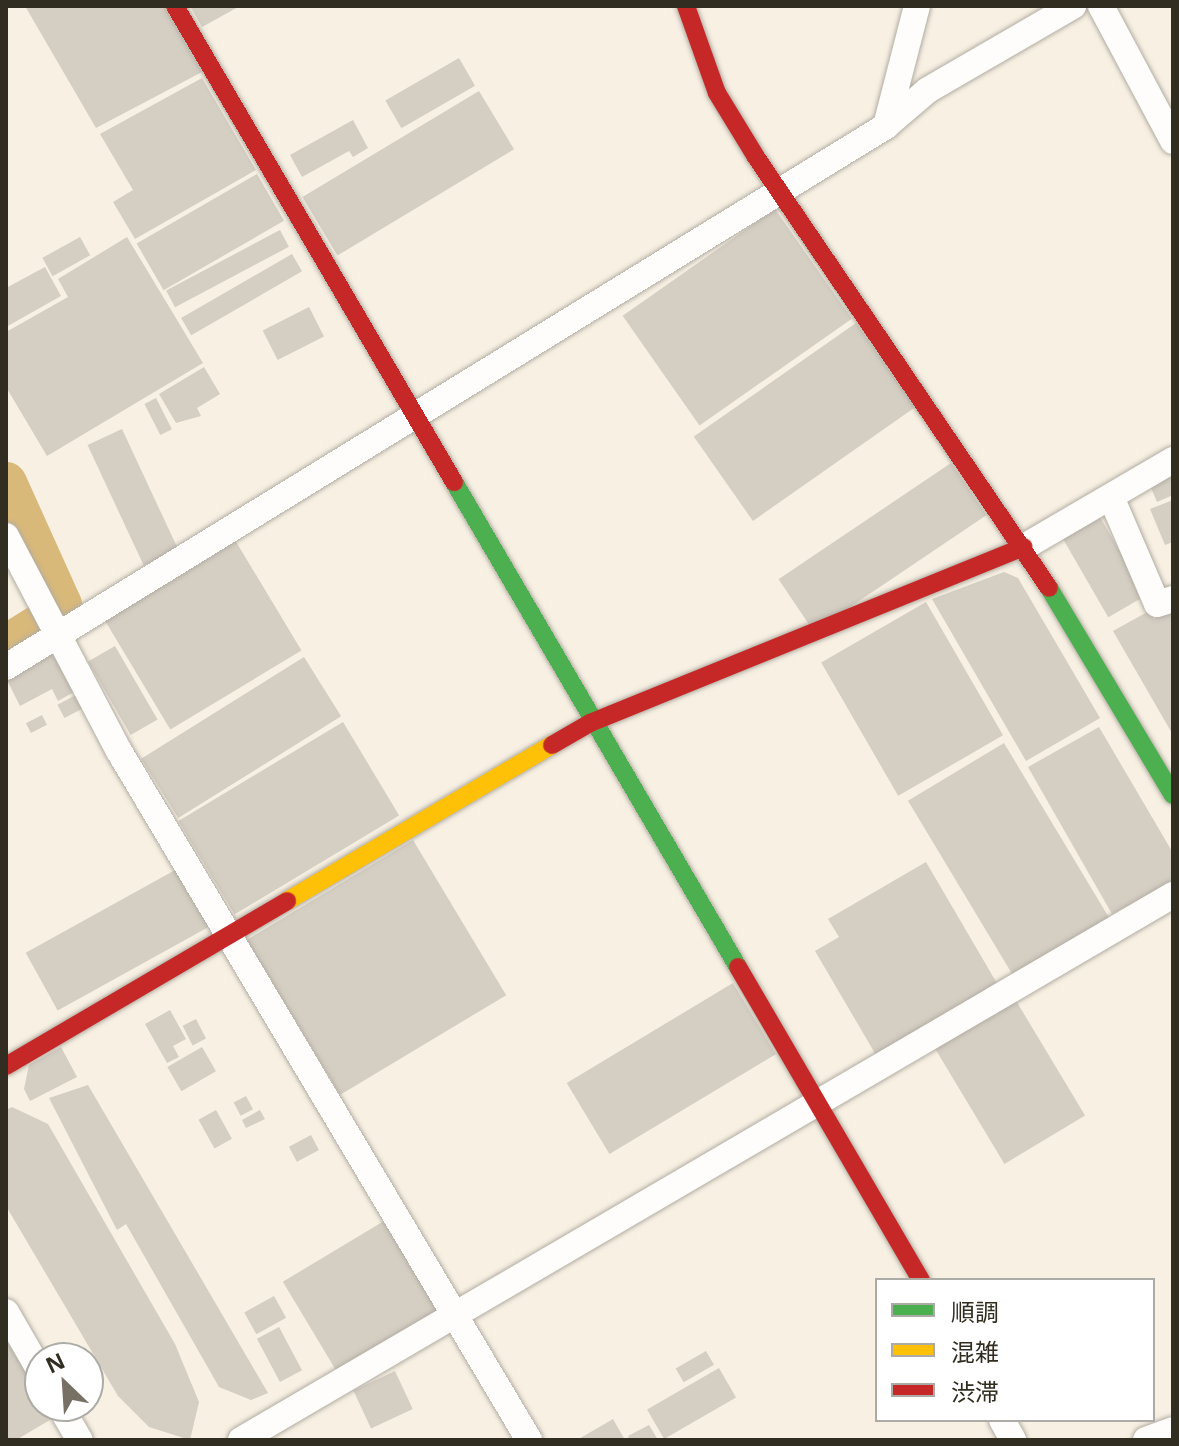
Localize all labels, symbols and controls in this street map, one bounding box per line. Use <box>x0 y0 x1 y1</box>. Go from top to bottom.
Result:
legend <box>875 1278 1155 1422</box>
text: 順調 <box>951 1295 999 1328</box>
text: 混雑 <box>951 1335 999 1368</box>
north arrow <box>24 1342 104 1422</box>
text: N <box>40 1345 69 1379</box>
text: 渋滞 <box>951 1375 999 1408</box>

